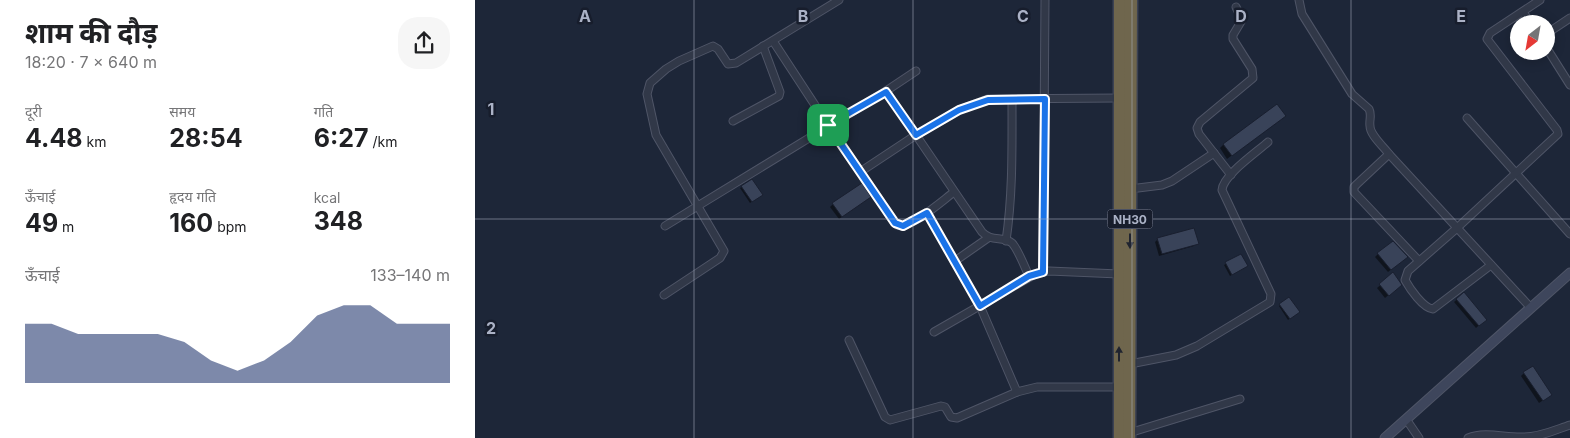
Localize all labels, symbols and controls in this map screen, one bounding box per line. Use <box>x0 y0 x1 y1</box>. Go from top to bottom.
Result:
text: A <box>579 6 591 26</box>
text: B <box>798 6 808 26</box>
text: C <box>1017 6 1029 26</box>
text: D <box>1235 6 1247 26</box>
text: E <box>1456 6 1466 26</box>
north arrow <box>1510 15 1555 60</box>
map controls <box>1510 15 1555 60</box>
text: शाम की दौड़ <box>25 16 157 50</box>
button: share <box>398 17 450 69</box>
text: 18:20 · 7 × 640 m <box>25 52 157 72</box>
text: 1 <box>488 99 494 119</box>
text: दूरी <box>25 103 42 120</box>
text: समय <box>169 103 195 120</box>
text: गति <box>314 103 333 120</box>
pin <box>807 104 849 146</box>
icon: arrive <box>814 111 842 139</box>
text: 4.48 <box>25 123 83 153</box>
text: 28:54 <box>169 123 243 153</box>
text: 6:27 <box>314 123 369 153</box>
text: km <box>83 133 106 150</box>
text: /km <box>369 133 397 150</box>
text: ऊँचाई <box>25 188 55 205</box>
text: हृदय गति <box>169 188 216 205</box>
text: kcal <box>314 189 340 206</box>
text: 348 <box>314 206 363 236</box>
text: 49 <box>25 208 58 238</box>
text: 160 <box>169 208 213 238</box>
road number: NH30 <box>1107 210 1153 228</box>
text: m <box>58 218 74 235</box>
text: bpm <box>213 218 247 235</box>
one-way arrow <box>1126 233 1134 249</box>
text: ऊँचाई <box>25 265 60 285</box>
text: 133–140 m <box>370 265 450 285</box>
text: 2 <box>486 318 496 338</box>
one-way arrow <box>1115 346 1123 362</box>

